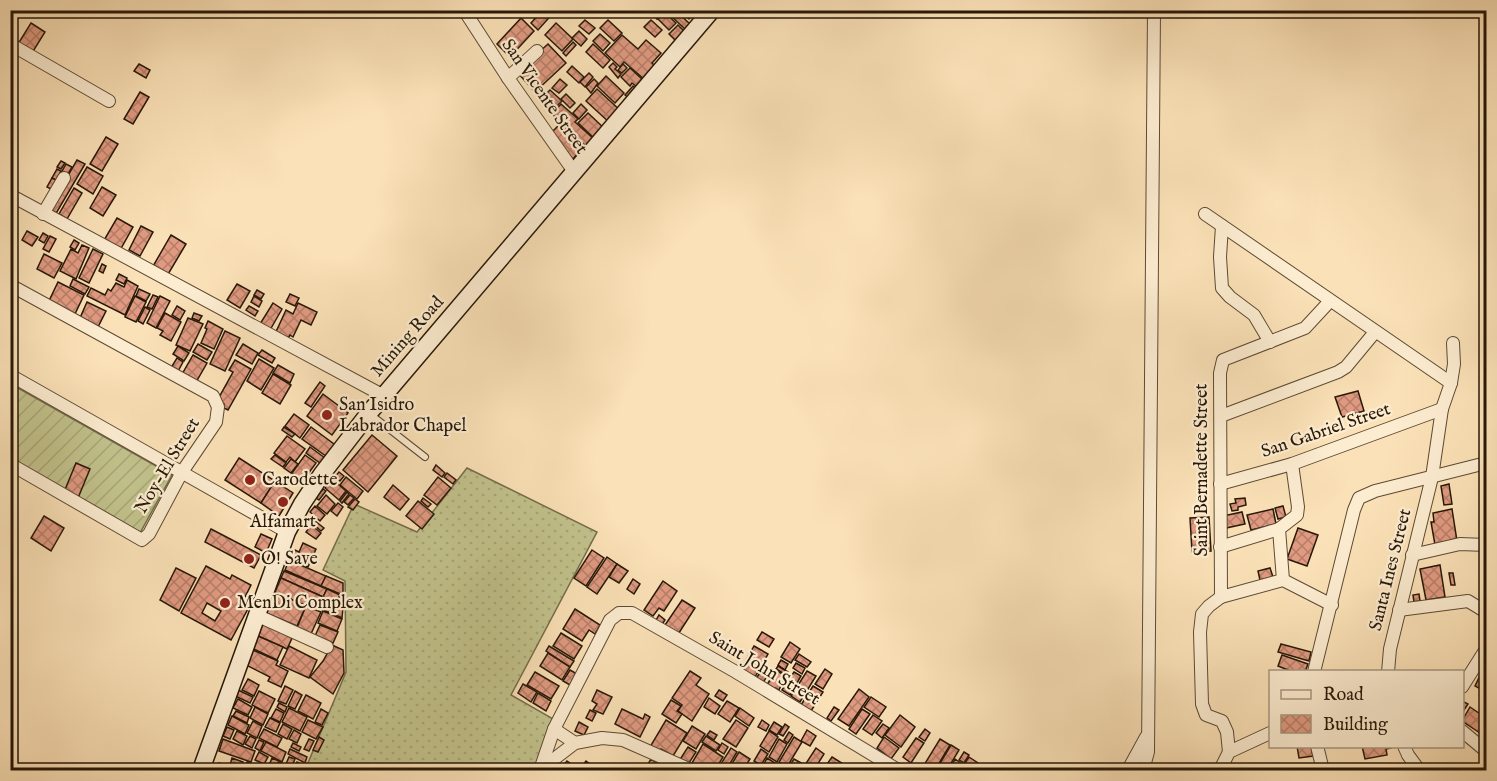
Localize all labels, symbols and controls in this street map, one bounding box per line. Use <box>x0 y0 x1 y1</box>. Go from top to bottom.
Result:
street label: San Vicente Street <box>496 35 592 159</box>
street label: Mining Road <box>366 291 450 382</box>
street label: Saint Bernadette Street <box>1191 384 1214 556</box>
place label: San Isidro Labrador Chapel <box>339 394 467 438</box>
street label: San Gabriel Street <box>1258 398 1394 464</box>
marker: San Isidro Labrador Chapel <box>320 408 334 422</box>
street label: Noy-El Street <box>130 414 206 518</box>
place label: Carodette <box>262 469 337 492</box>
marker: Carodette <box>243 473 257 487</box>
marker: Alfamart <box>276 495 290 509</box>
street label: Santa Ines Street <box>1365 507 1417 633</box>
place label: Alfamart <box>249 511 316 534</box>
place label: O! Save <box>261 548 318 571</box>
marker: O! Save <box>242 552 256 566</box>
place label: MenDi Complex <box>237 592 363 615</box>
marker: MenDi Complex <box>218 596 232 610</box>
street label: Saint John Street <box>704 627 824 711</box>
legend <box>1269 670 1464 748</box>
text: Road <box>1323 684 1364 707</box>
text: Building <box>1323 714 1388 737</box>

